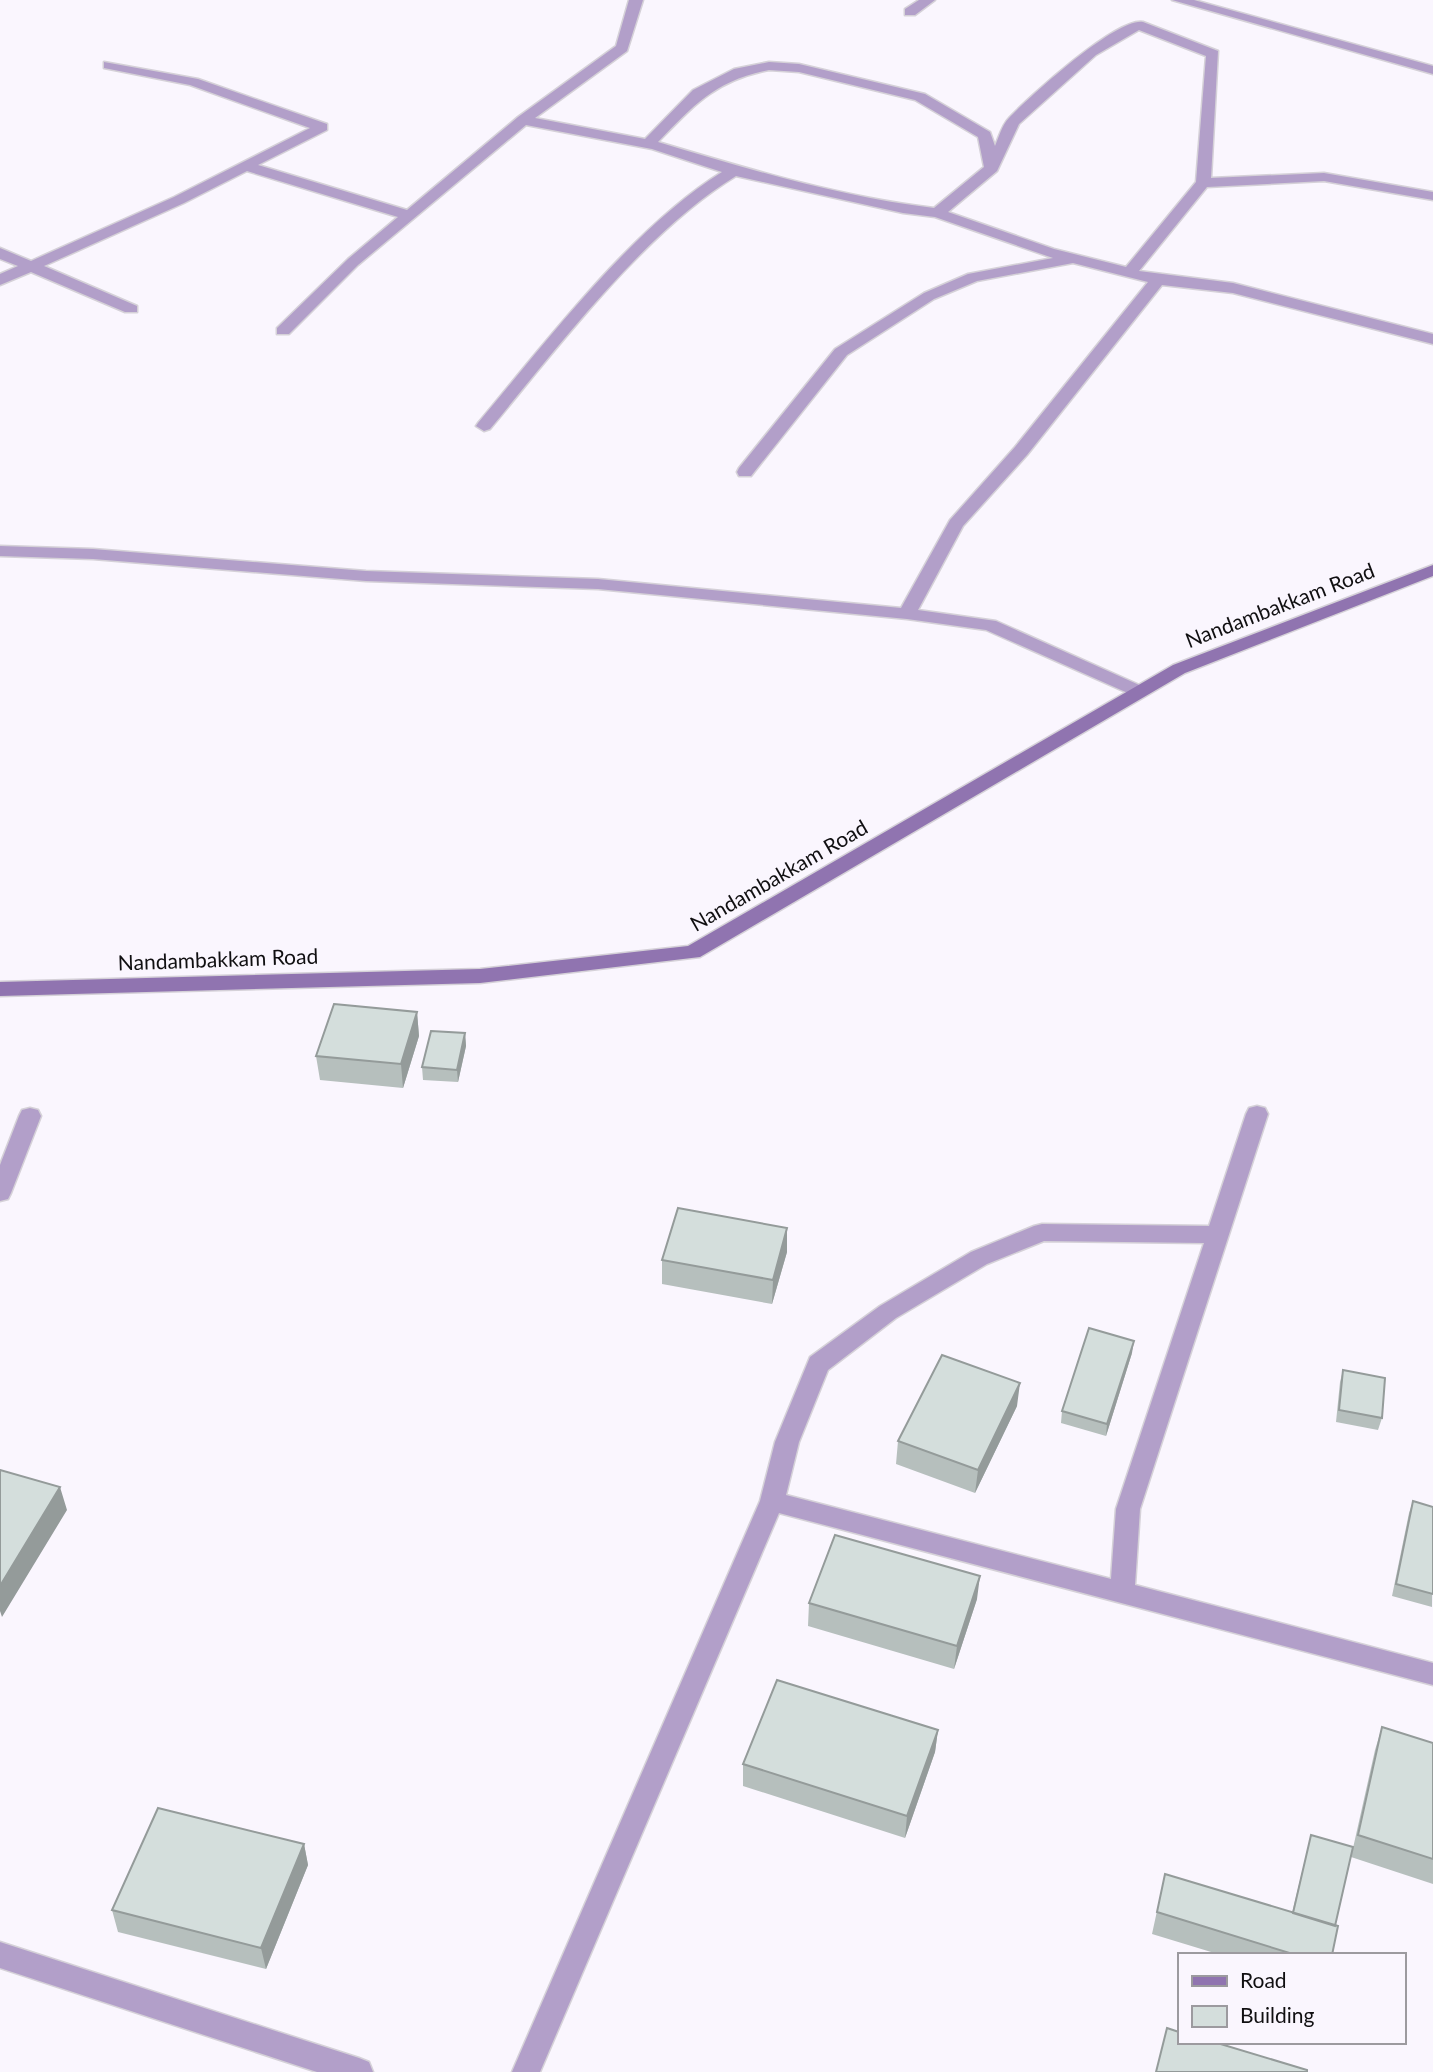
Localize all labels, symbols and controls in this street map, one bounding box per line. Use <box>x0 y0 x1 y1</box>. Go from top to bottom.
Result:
street label: Nandambakkam Road <box>1181 557 1378 652</box>
street label: Nandambakkam Road <box>685 814 871 936</box>
street label: Nandambakkam Road <box>117 943 319 974</box>
legend <box>1178 1953 1405 2044</box>
text: Road <box>1240 1967 1287 1992</box>
text: Building <box>1240 2002 1315 2027</box>

